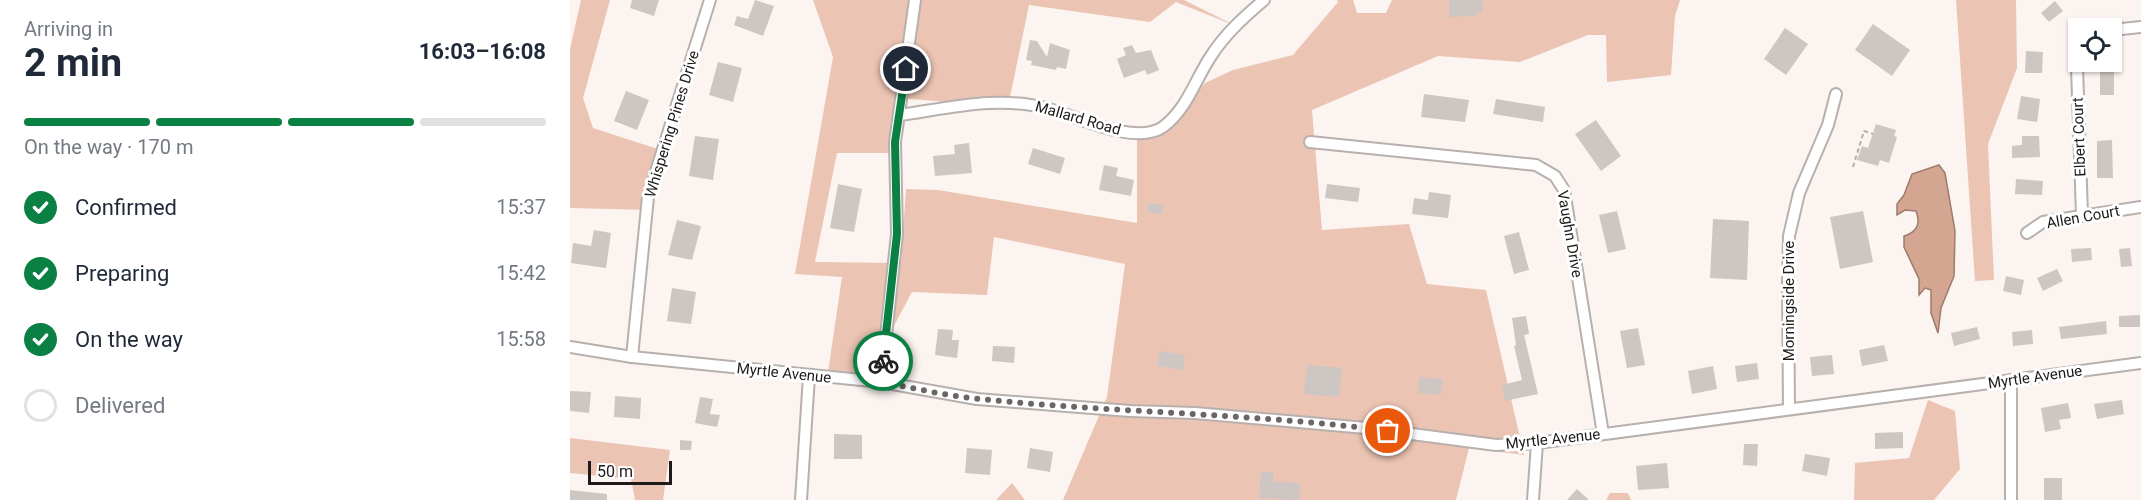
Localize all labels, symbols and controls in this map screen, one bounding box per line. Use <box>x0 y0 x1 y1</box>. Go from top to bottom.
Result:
text: Arriving in <box>24 17 113 41</box>
map controls <box>2068 18 2122 72</box>
button: locate <box>2068 18 2122 72</box>
text: 16:03–16:08 <box>419 39 546 64</box>
text: 2 min <box>24 40 122 86</box>
pin <box>880 43 931 94</box>
street label: Whispering Pines Drive <box>641 48 703 200</box>
icon: home <box>889 52 922 85</box>
street label: Mallard Road <box>1033 97 1123 139</box>
street label: Elbert Court <box>2069 97 2089 177</box>
text: On the way · 170 m <box>24 135 193 159</box>
street label: Vaughn Drive <box>1553 189 1587 279</box>
icon: check <box>24 191 57 224</box>
text: Confirmed <box>75 195 177 220</box>
text: 15:37 <box>496 195 546 219</box>
street label: Allen Court <box>2045 202 2121 232</box>
street label: Morningside Drive <box>1780 241 1798 361</box>
icon: check <box>24 257 57 290</box>
text: Preparing <box>75 261 169 286</box>
text: 15:42 <box>496 261 546 285</box>
icon: check <box>24 323 57 356</box>
text: On the way <box>75 327 183 352</box>
text: 15:58 <box>496 327 546 351</box>
courier <box>853 331 913 391</box>
icon: bike <box>867 345 900 378</box>
street label: Myrtle Avenue <box>736 359 832 387</box>
street label: Myrtle Avenue <box>1987 361 2083 393</box>
text: Delivered <box>75 393 165 418</box>
pin <box>1362 405 1413 456</box>
icon: bag <box>1371 414 1404 447</box>
street label: Myrtle Avenue <box>1505 425 1601 453</box>
scale bar <box>588 458 672 486</box>
text: 50 m <box>597 462 633 481</box>

